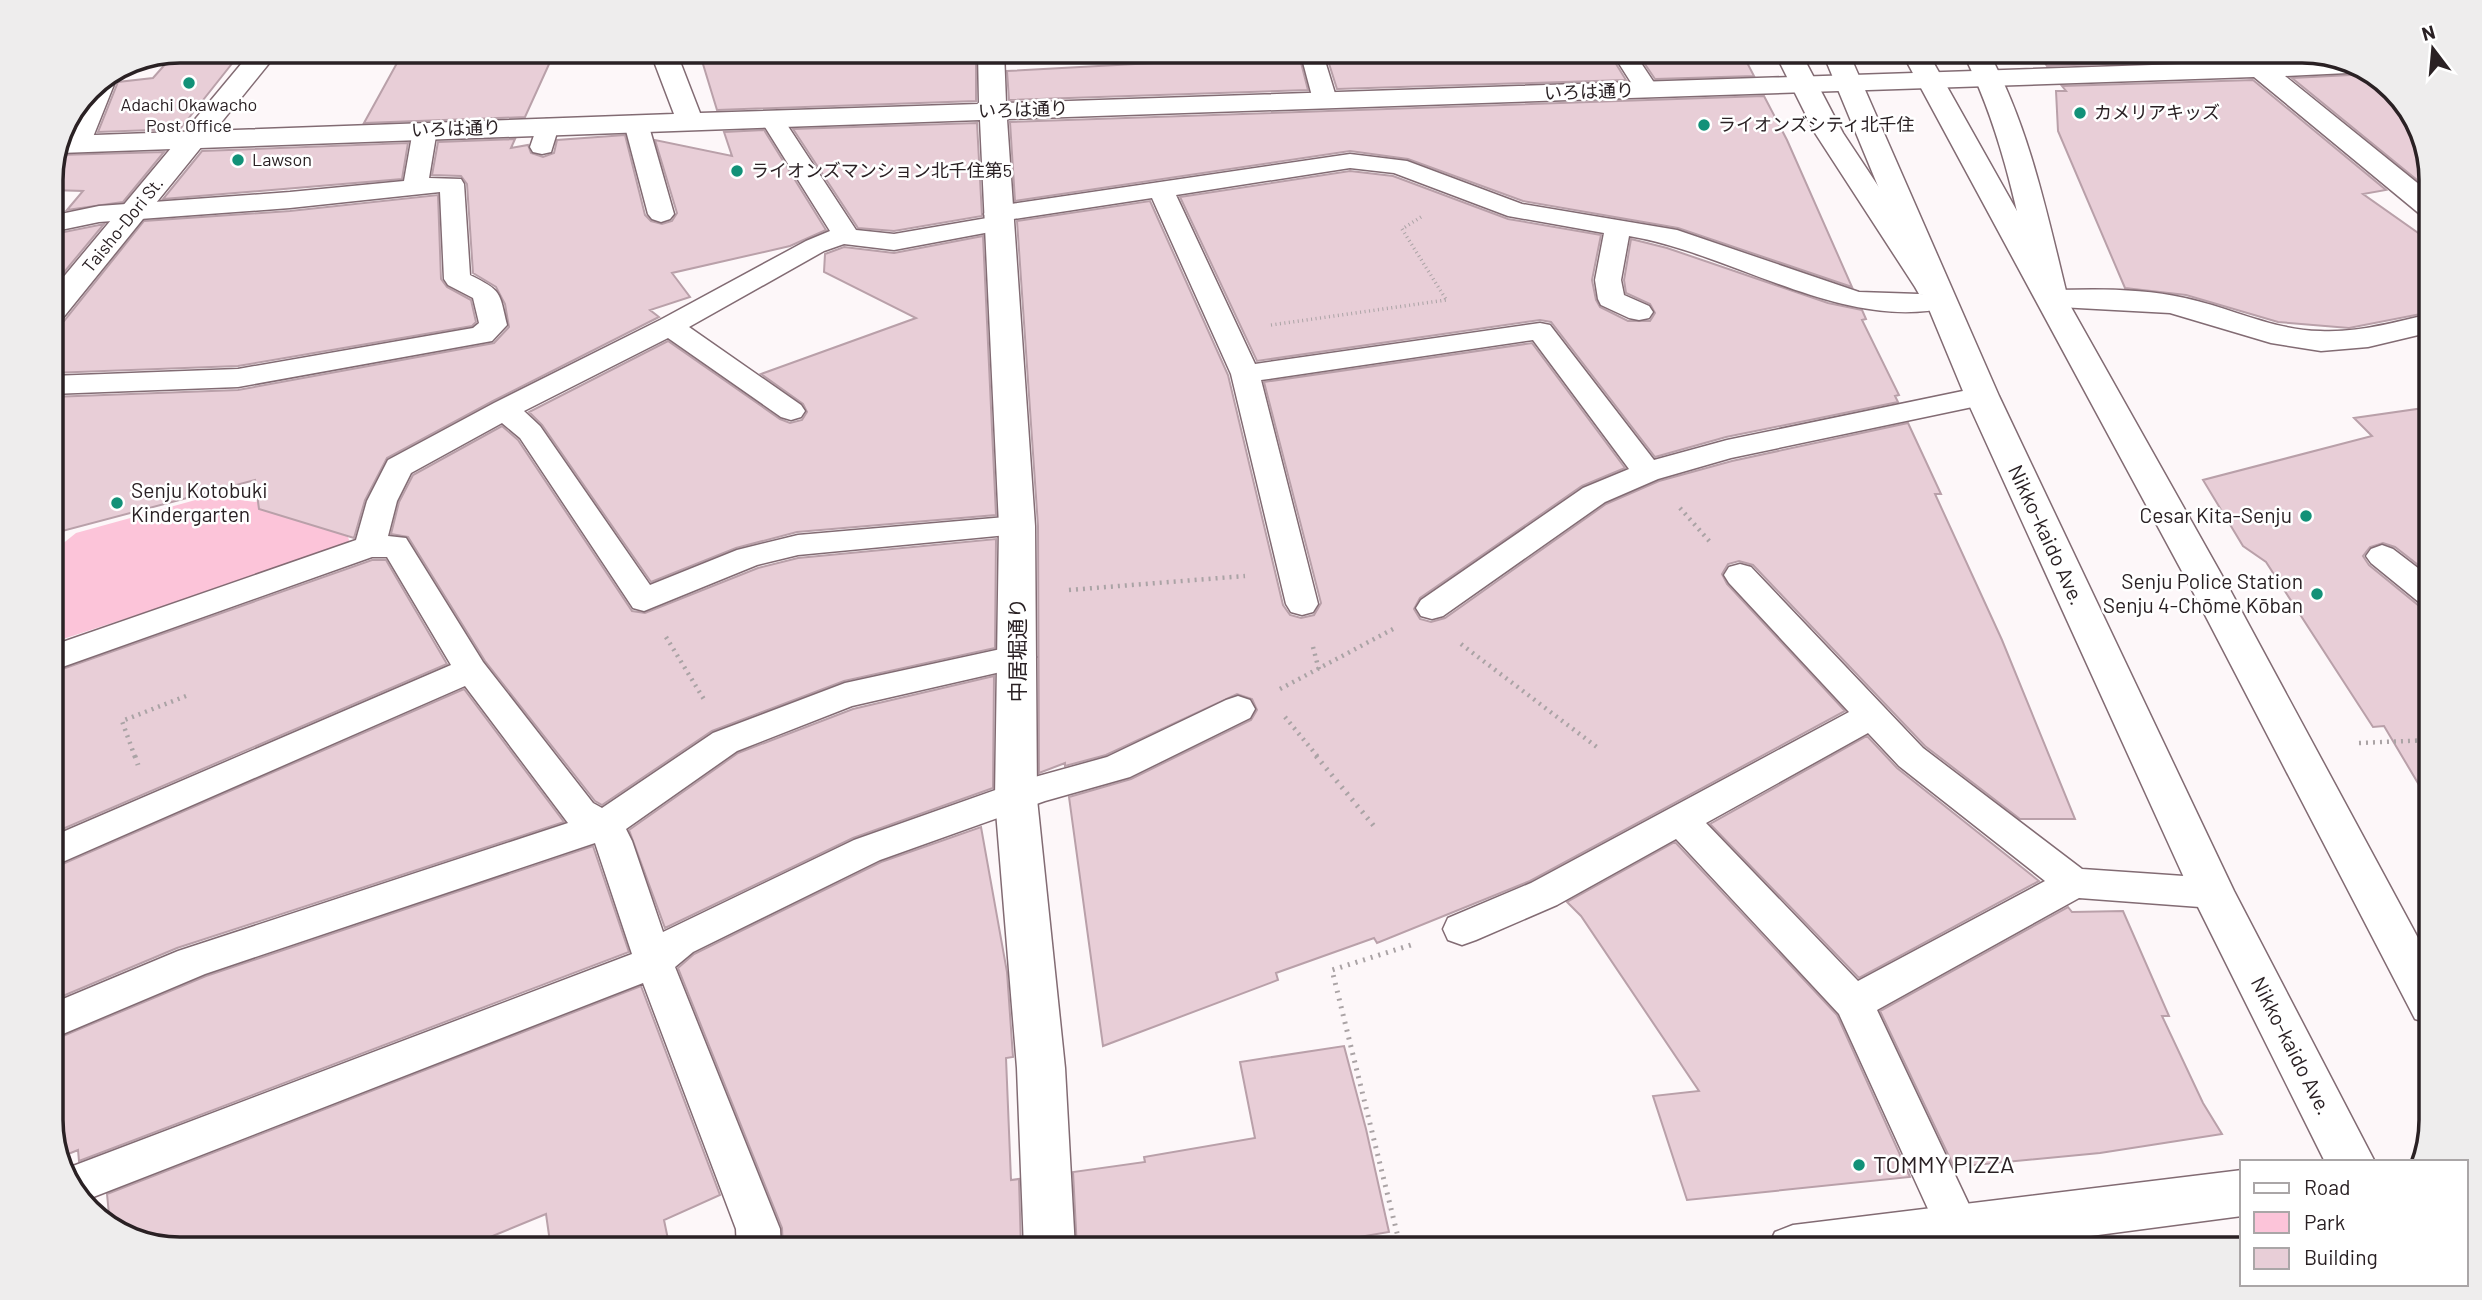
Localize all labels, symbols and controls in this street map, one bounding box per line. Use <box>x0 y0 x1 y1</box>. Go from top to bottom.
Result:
north arrow <box>2398 14 2468 84</box>
text: N <box>2419 19 2437 45</box>
marker: Adachi Okawacho Post Office <box>181 75 197 91</box>
street label: いろは通り <box>1544 78 1634 104</box>
place label: Adachi Okawacho Post Office <box>121 93 257 136</box>
street label: いろは通り <box>978 96 1068 122</box>
place label: カメリアキッズ <box>2094 101 2220 123</box>
marker: カメリアキッズ <box>2072 105 2088 121</box>
place label: ライオンズシティ北千住 <box>1718 113 1915 135</box>
street label: いろは通り <box>411 115 501 141</box>
marker: ライオンズシティ北千住 <box>1696 117 1712 133</box>
place label: Lawson <box>252 148 312 170</box>
marker: Lawson <box>230 152 246 168</box>
place label: ライオンズマンション北千住第5 <box>751 159 1012 181</box>
marker: ライオンズマンション北千住第5 <box>729 163 745 179</box>
street label: Taisho-Dori St. <box>77 172 167 277</box>
street label: Nikko-kaido Ave. <box>2004 460 2091 608</box>
place label: Senju Kotobuki Kindergarten <box>131 477 268 526</box>
marker: Senju Kotobuki Kindergarten <box>109 495 125 511</box>
place label: Cesar Kita-Senju <box>2140 502 2292 527</box>
marker: Cesar Kita-Senju <box>2298 508 2314 524</box>
place label: Senju Police Station Senju 4-Chōme Kōban <box>2103 568 2303 617</box>
marker: Senju Police Station Senju 4-Chōme Kōban <box>2309 586 2325 602</box>
street label: 中居堀通り <box>1004 598 1029 703</box>
street label: Nikko-kaido Ave. <box>2247 972 2338 1119</box>
place label: TOMMY PIZZA <box>1873 1149 2015 1178</box>
marker: TOMMY PIZZA <box>1851 1157 1867 1173</box>
legend <box>2240 1160 2468 1286</box>
text: Road <box>2304 1174 2350 1199</box>
text: Park <box>2304 1209 2345 1234</box>
text: Building <box>2304 1244 2378 1269</box>

